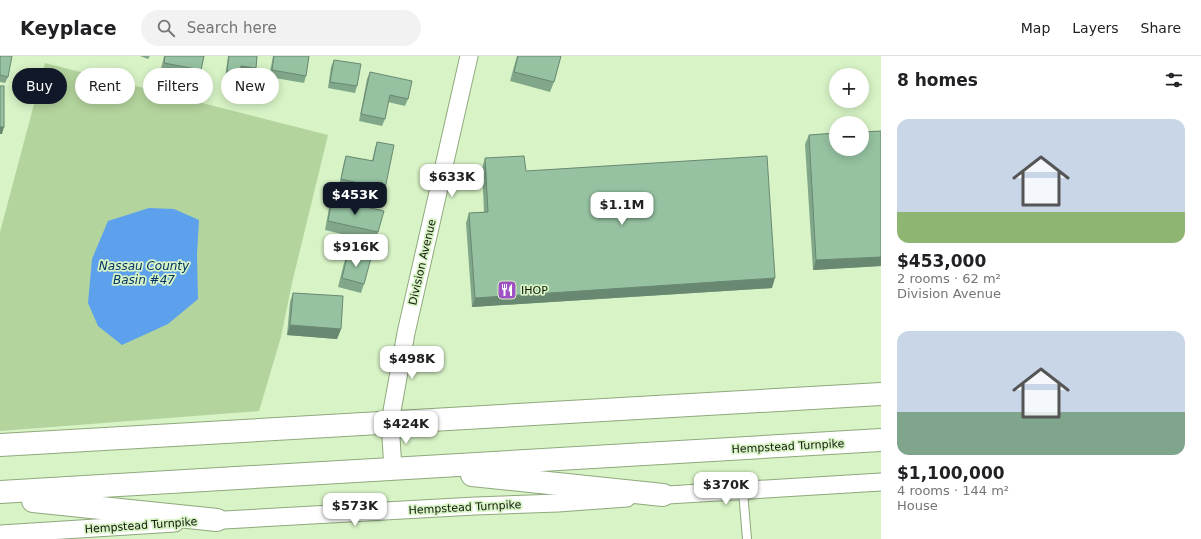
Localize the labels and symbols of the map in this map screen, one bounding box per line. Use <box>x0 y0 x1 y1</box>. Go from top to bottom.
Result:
pin: $633K <box>424 164 480 198</box>
pin: $453K <box>327 182 383 216</box>
pin: $1.1M <box>594 192 650 226</box>
street label: Division Avenue <box>406 218 439 306</box>
pin: $916K <box>328 234 384 268</box>
water label: Nassau County Basin #47 <box>99 259 190 287</box>
restaurant icon: IHOP <box>496 279 518 301</box>
place label: IHOP <box>521 284 548 297</box>
pin: $498K <box>384 346 440 380</box>
pin: $424K <box>378 411 434 445</box>
street label: Hempstead Turnpike <box>731 437 845 456</box>
pin: $370K <box>698 472 754 506</box>
pin: $573K <box>327 493 383 527</box>
street label: Hempstead Turnpike <box>408 498 522 517</box>
street label: Hempstead Turnpike <box>84 515 198 536</box>

